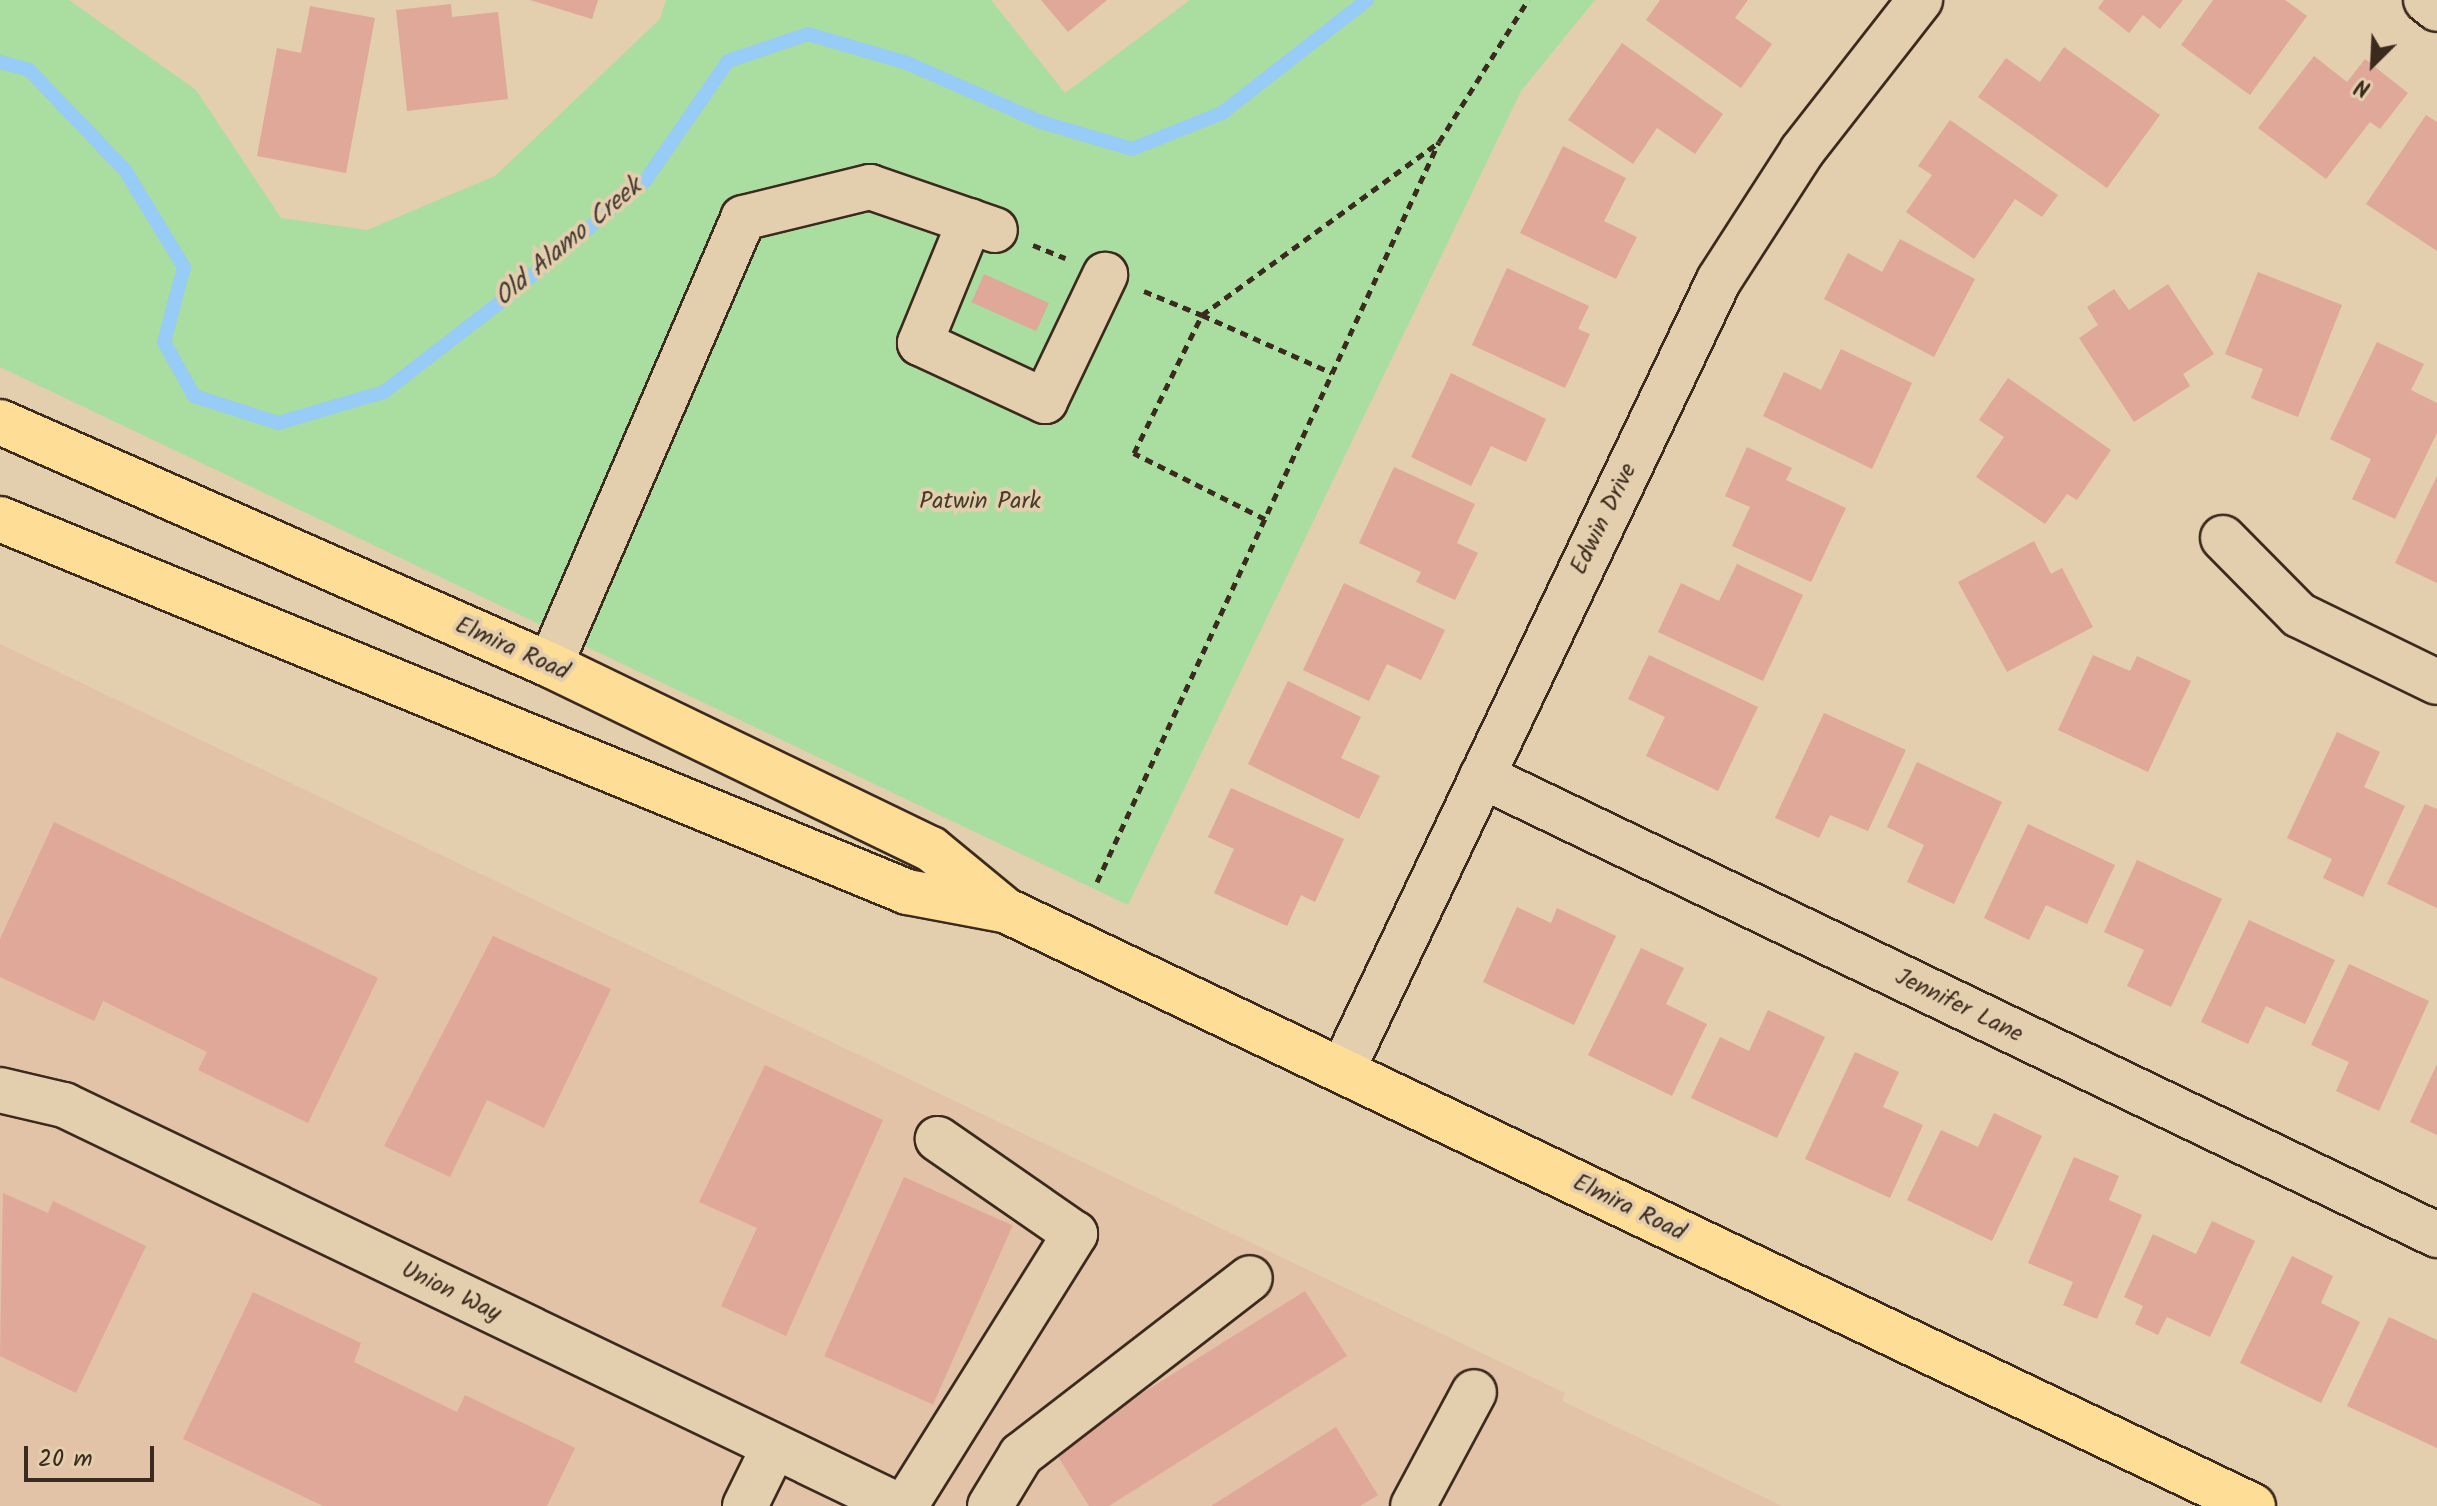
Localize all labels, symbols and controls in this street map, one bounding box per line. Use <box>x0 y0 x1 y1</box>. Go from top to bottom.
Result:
north arrow <box>2333 24 2413 104</box>
text: N <box>2350 68 2377 105</box>
water label: Old Alamo Creek <box>489 172 649 314</box>
street label: Edwin Drive <box>1565 459 1643 579</box>
park label: Patwin Park <box>919 488 1041 516</box>
street label: Elmira Road <box>451 611 573 687</box>
street label: Jennifer Lane <box>1890 963 2028 1049</box>
street label: Elmira Road <box>1568 1168 1690 1248</box>
street label: Union Way <box>396 1256 506 1328</box>
scale bar <box>28 1430 158 1480</box>
text: 20 m <box>38 1440 93 1479</box>

